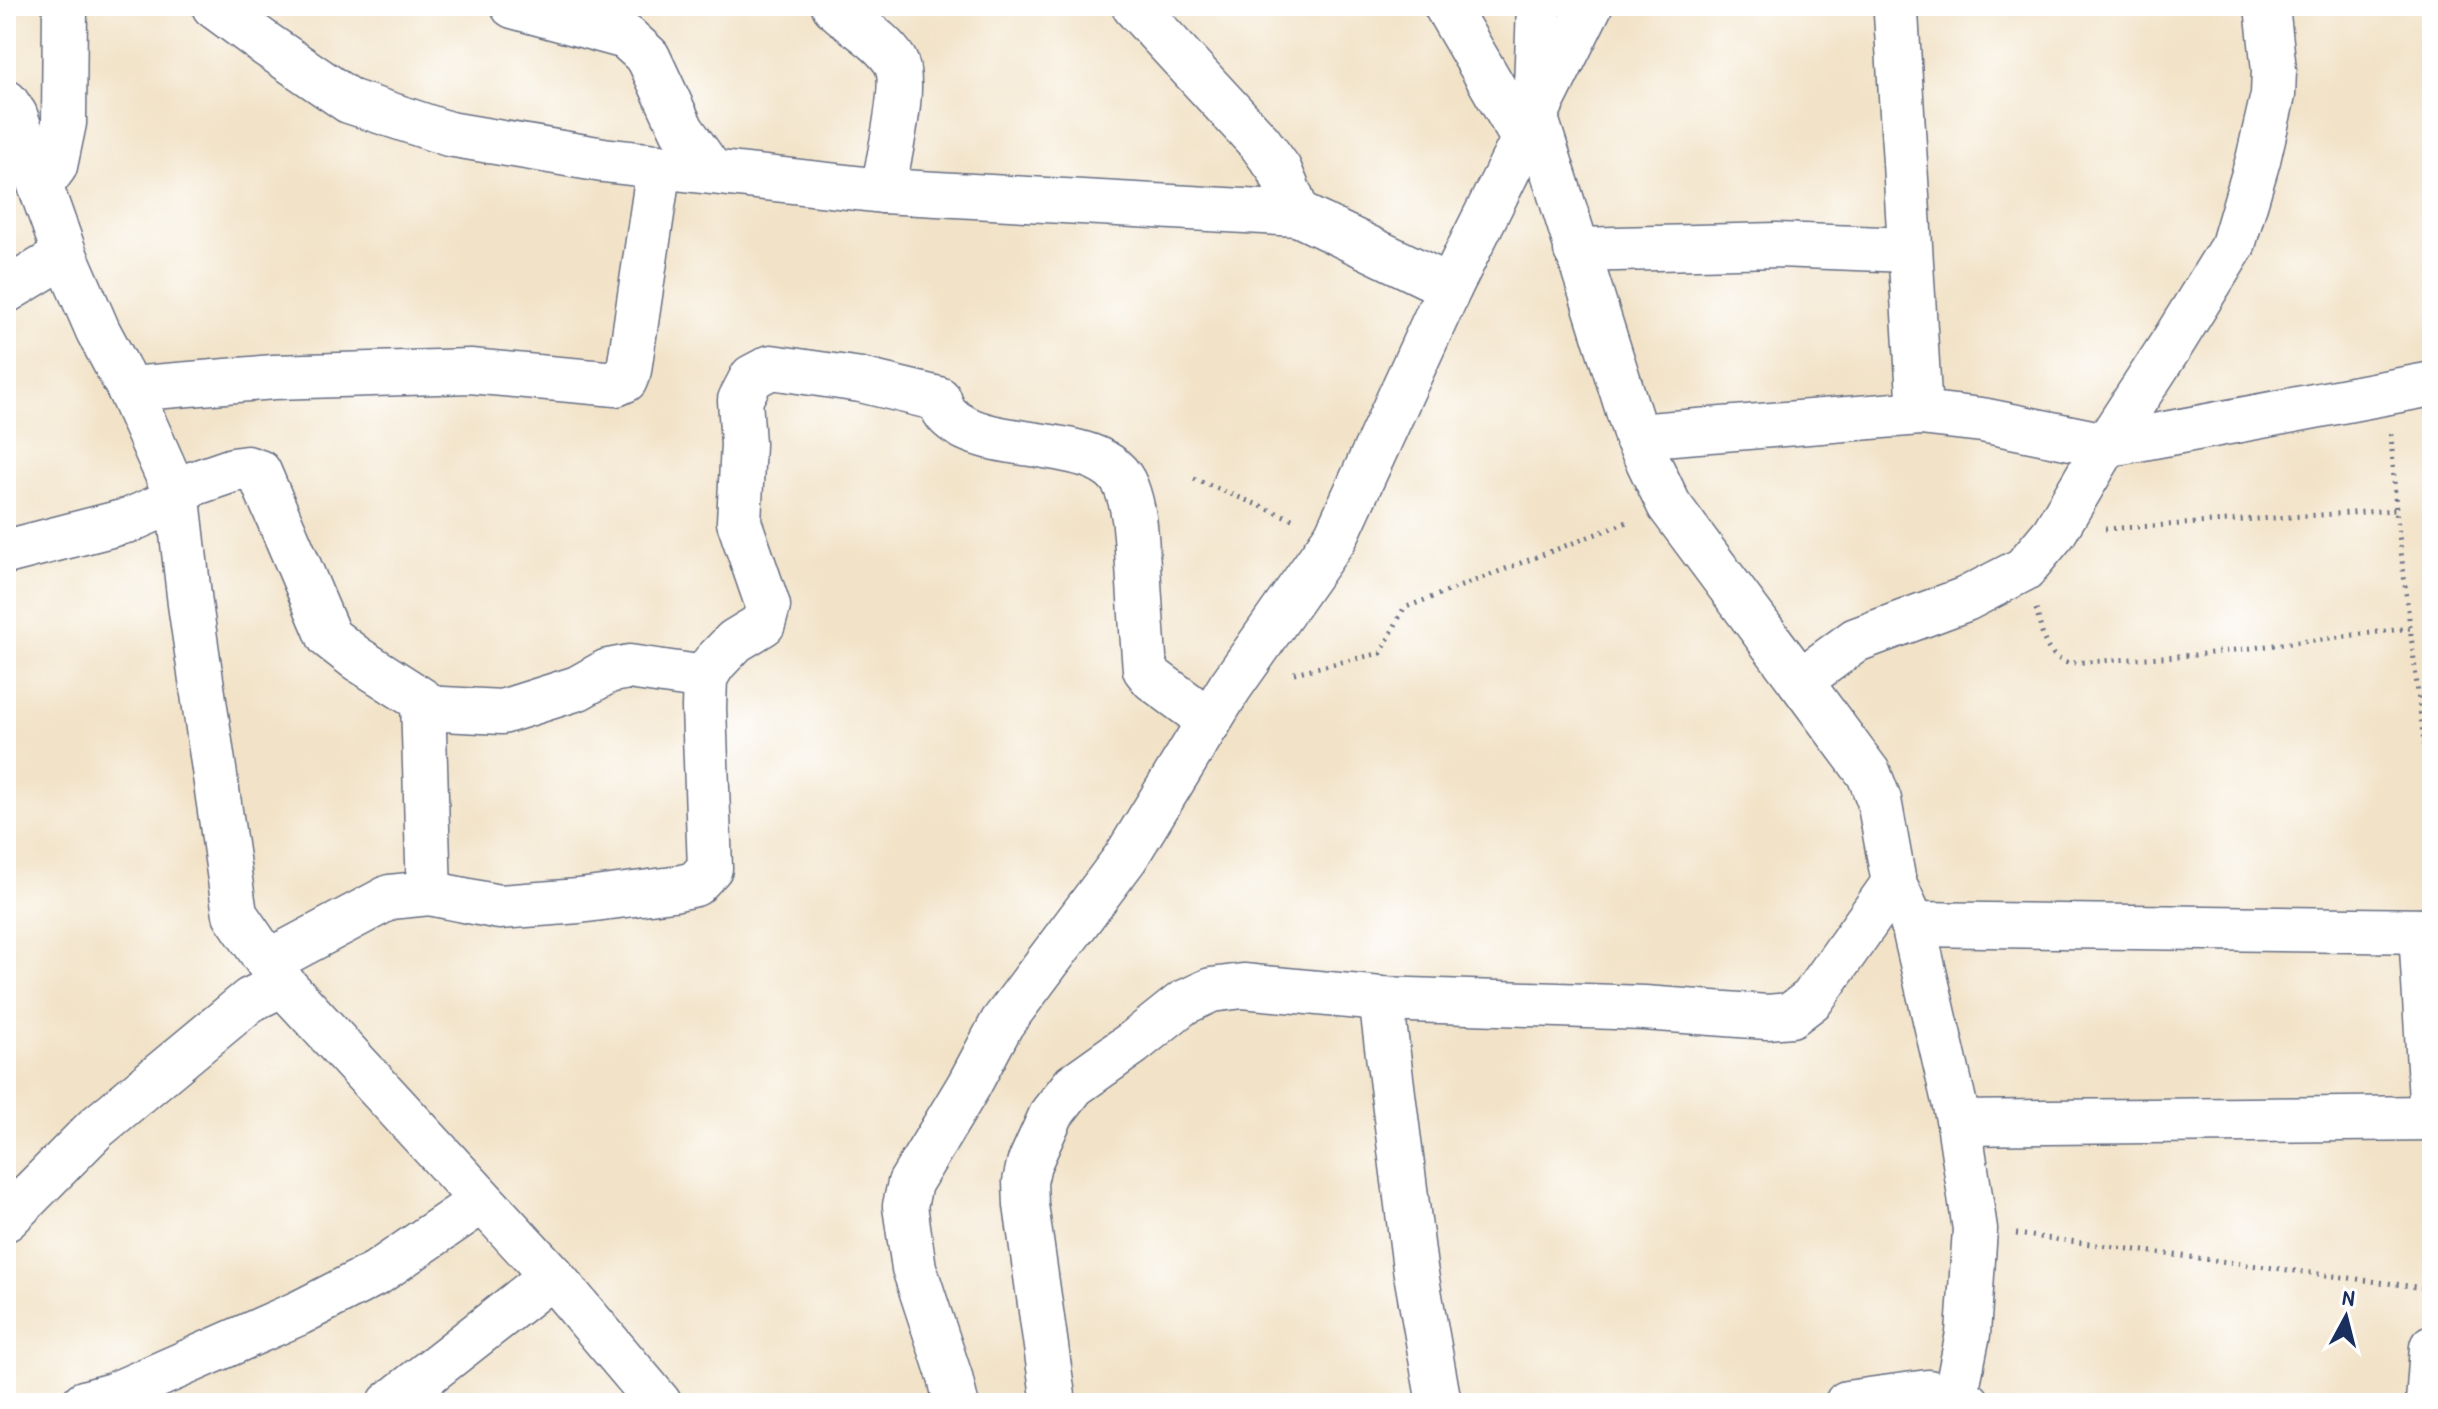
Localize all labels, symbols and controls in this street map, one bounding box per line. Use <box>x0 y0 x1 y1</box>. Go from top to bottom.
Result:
north arrow <box>2306 1277 2386 1357</box>
text: N <box>2341 1282 2356 1313</box>

